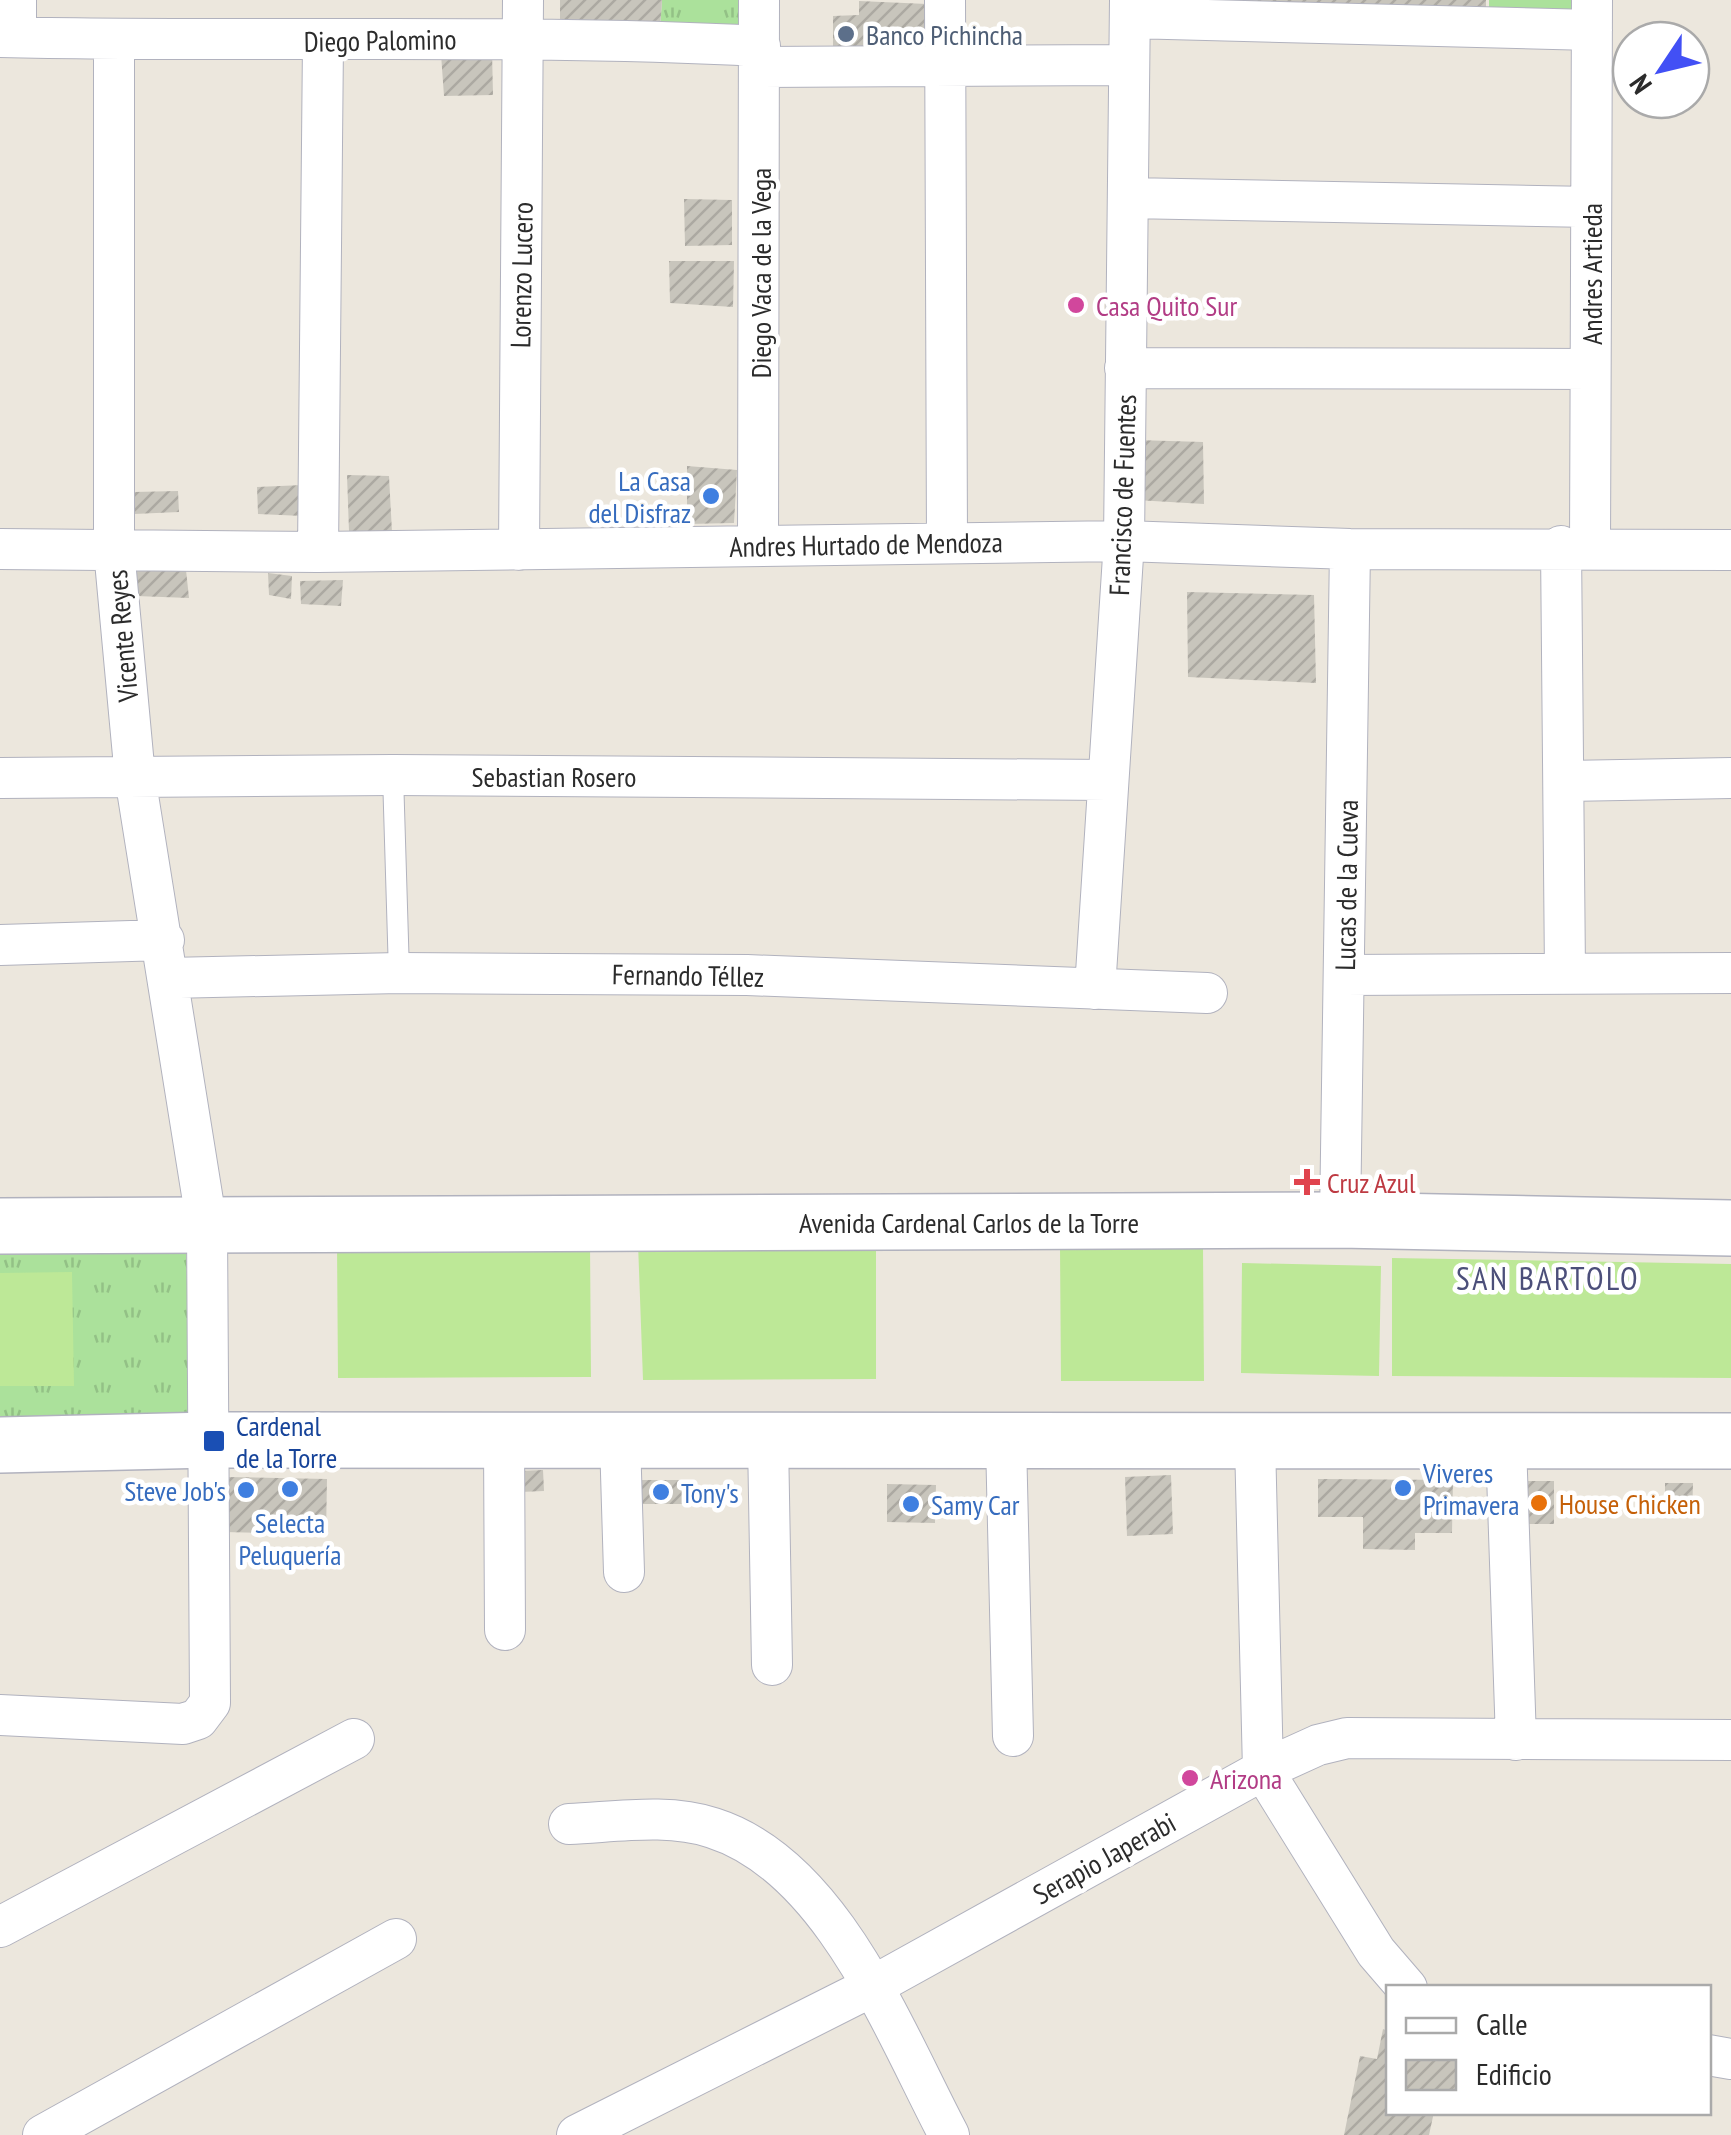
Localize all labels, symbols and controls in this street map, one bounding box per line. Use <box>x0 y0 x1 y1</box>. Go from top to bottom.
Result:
place label: Banco Pichincha <box>866 16 1023 53</box>
street label: Diego Palomino <box>303 20 457 60</box>
north arrow <box>1611 20 1711 120</box>
marker: Banco Pichincha <box>835 23 857 45</box>
text: N <box>1621 68 1660 101</box>
street label: Diego Vaca de la Vega <box>742 168 779 378</box>
street label: Lorenzo Lucero <box>501 202 541 348</box>
street label: Andres Artieda <box>1573 203 1610 345</box>
place label: Casa Quito Sur <box>1096 287 1238 324</box>
marker: Casa Quito Sur <box>1065 294 1087 316</box>
street label: Francisco de Fuentes <box>1100 394 1144 596</box>
place label: La Casa del Disfraz <box>588 462 691 531</box>
marker: La Casa del Disfraz <box>700 485 722 507</box>
street label: Andres Hurtado de Mendoza <box>729 523 1003 565</box>
street label: Vicente Reyes <box>98 568 146 705</box>
street label: Sebastian Rosero <box>472 758 636 795</box>
street label: Lucas de la Cueva <box>1326 799 1366 971</box>
street label: Fernando Téllez <box>612 955 764 995</box>
place label: Cruz Azul <box>1327 1164 1416 1201</box>
marker: Cruz Azul <box>1296 1171 1318 1193</box>
street label: Avenida Cardenal Carlos de la Torre <box>799 1204 1139 1241</box>
district label: SAN BARTOLO <box>1456 1257 1640 1299</box>
place label: Cardenal de la Torre <box>236 1407 337 1476</box>
marker: Cardenal de la Torre <box>201 1428 227 1454</box>
place label: Viveres Primavera <box>1422 1454 1519 1523</box>
place label: Steve Job's <box>124 1472 226 1509</box>
place label: Tony's <box>681 1474 739 1511</box>
marker: Viveres Primavera <box>1392 1477 1414 1499</box>
marker: Selecta Peluquería <box>279 1478 301 1500</box>
marker: Steve Job's <box>235 1479 257 1501</box>
marker: Tony's <box>650 1481 672 1503</box>
place label: House Chicken <box>1559 1485 1701 1522</box>
place label: Samy Car <box>931 1486 1020 1523</box>
marker: House Chicken <box>1528 1492 1550 1514</box>
marker: Samy Car <box>900 1493 922 1515</box>
place label: Selecta Peluquería <box>239 1504 341 1573</box>
place label: Arizona <box>1210 1760 1282 1797</box>
marker: Arizona <box>1179 1767 1201 1789</box>
street label: Serapio Japerabi <box>1026 1804 1182 1912</box>
legend <box>1386 1985 1711 2115</box>
text: Calle <box>1476 2004 1528 2043</box>
text: Edificio <box>1476 2054 1552 2093</box>

